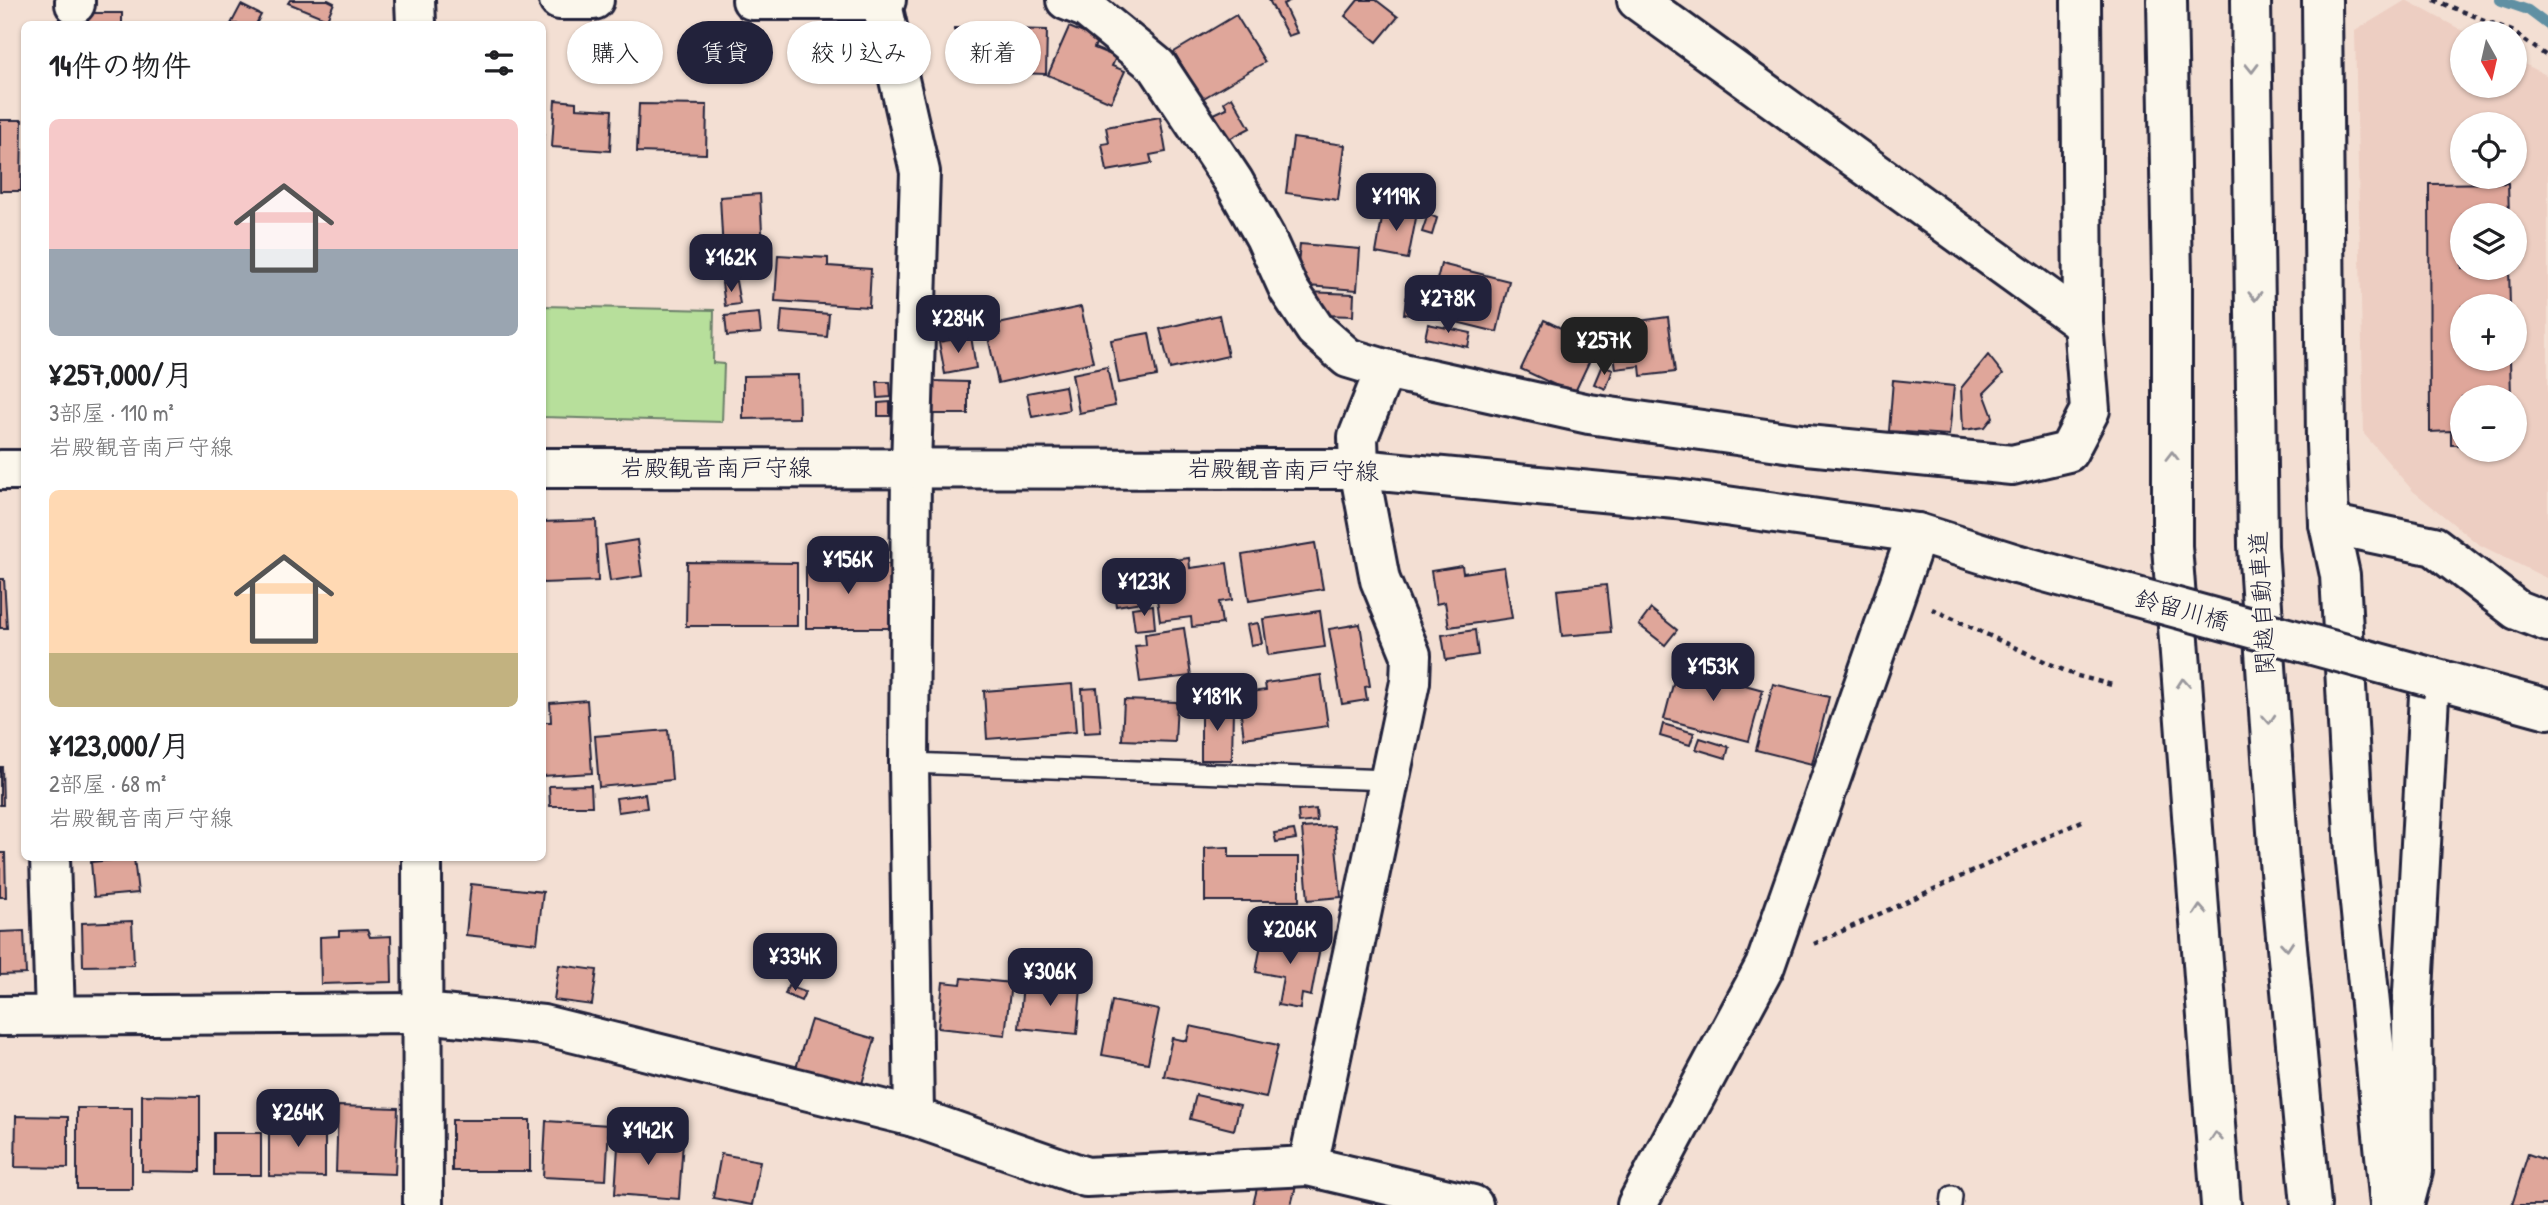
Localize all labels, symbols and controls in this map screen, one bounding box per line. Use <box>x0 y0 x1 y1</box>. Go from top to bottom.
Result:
chip: 購入 <box>567 21 663 84</box>
chip: 賃貸 <box>677 21 773 84</box>
chip: 絞り込み <box>787 21 931 84</box>
chip: 新着 <box>945 21 1041 84</box>
north arrow <box>2450 21 2527 98</box>
map controls <box>2450 21 2527 462</box>
icon: filters <box>480 44 518 82</box>
text: 14件の物件 <box>49 45 191 85</box>
one-way arrow <box>2244 63 2260 74</box>
button: locate <box>2450 112 2527 189</box>
icon: home <box>221 165 347 291</box>
pin: ¥119K <box>1347 174 1445 233</box>
text: ¥119K <box>1372 180 1420 211</box>
button: layers <box>2450 203 2527 280</box>
pin: ¥162K <box>682 234 780 294</box>
text: ¥162K <box>706 241 757 272</box>
pin: ¥278K <box>1399 276 1497 335</box>
text: ¥278K <box>1421 282 1475 313</box>
one-way arrow <box>2247 291 2263 301</box>
button: + <box>2450 294 2527 371</box>
pin: ¥284K <box>909 296 1007 355</box>
text: ¥284K <box>932 302 984 333</box>
pin: ¥257K <box>1555 318 1653 377</box>
text: ¥257K <box>1577 324 1631 355</box>
text: ¥257,000/月 <box>49 354 194 394</box>
button: − <box>2450 385 2527 462</box>
text: 3部屋 · 110 m² <box>49 397 174 428</box>
text: 岩殿観音南戸守線 <box>49 431 233 462</box>
one-way arrow <box>2164 450 2180 461</box>
street label: 岩殿観音南戸守線 <box>620 451 812 483</box>
street label: 岩殿観音南戸守線 <box>1187 451 1379 487</box>
street label: 関越自動車道 <box>2241 530 2281 676</box>
icon: home <box>221 536 347 662</box>
pin: ¥156K <box>799 536 897 596</box>
text: ¥156K <box>823 543 873 574</box>
pin: ¥123K <box>1095 558 1193 618</box>
text: ¥123K <box>1118 565 1170 596</box>
street label: 鈴留川橋 <box>2132 581 2233 637</box>
pin: ¥153K <box>1664 644 1762 703</box>
text: ¥153K <box>1687 650 1739 681</box>
pin: ¥181K <box>1168 674 1266 733</box>
one-way arrow <box>2176 677 2191 688</box>
text: ¥181K <box>1192 680 1242 711</box>
one-way arrow <box>2262 714 2277 725</box>
text: ¥123,000/月 <box>49 725 190 765</box>
text: 2部屋 · 68 m² <box>49 768 166 799</box>
text: 岩殿観音南戸守線 <box>49 802 233 833</box>
one-way arrow <box>2193 904 2208 915</box>
pin: ¥206K <box>1241 906 1339 966</box>
text: ¥206K <box>1264 913 1316 944</box>
pin: ¥334K <box>746 934 844 993</box>
text: ¥334K <box>769 940 821 971</box>
one-way arrow <box>2279 940 2294 951</box>
pin: ¥306K <box>1001 948 1099 1008</box>
text: ¥306K <box>1024 955 1076 986</box>
pin: ¥264K <box>249 1090 347 1149</box>
text: ¥264K <box>272 1096 324 1127</box>
pin: ¥142K <box>599 1108 697 1167</box>
text: ¥142K <box>623 1114 673 1145</box>
one-way arrow <box>2209 1131 2224 1142</box>

